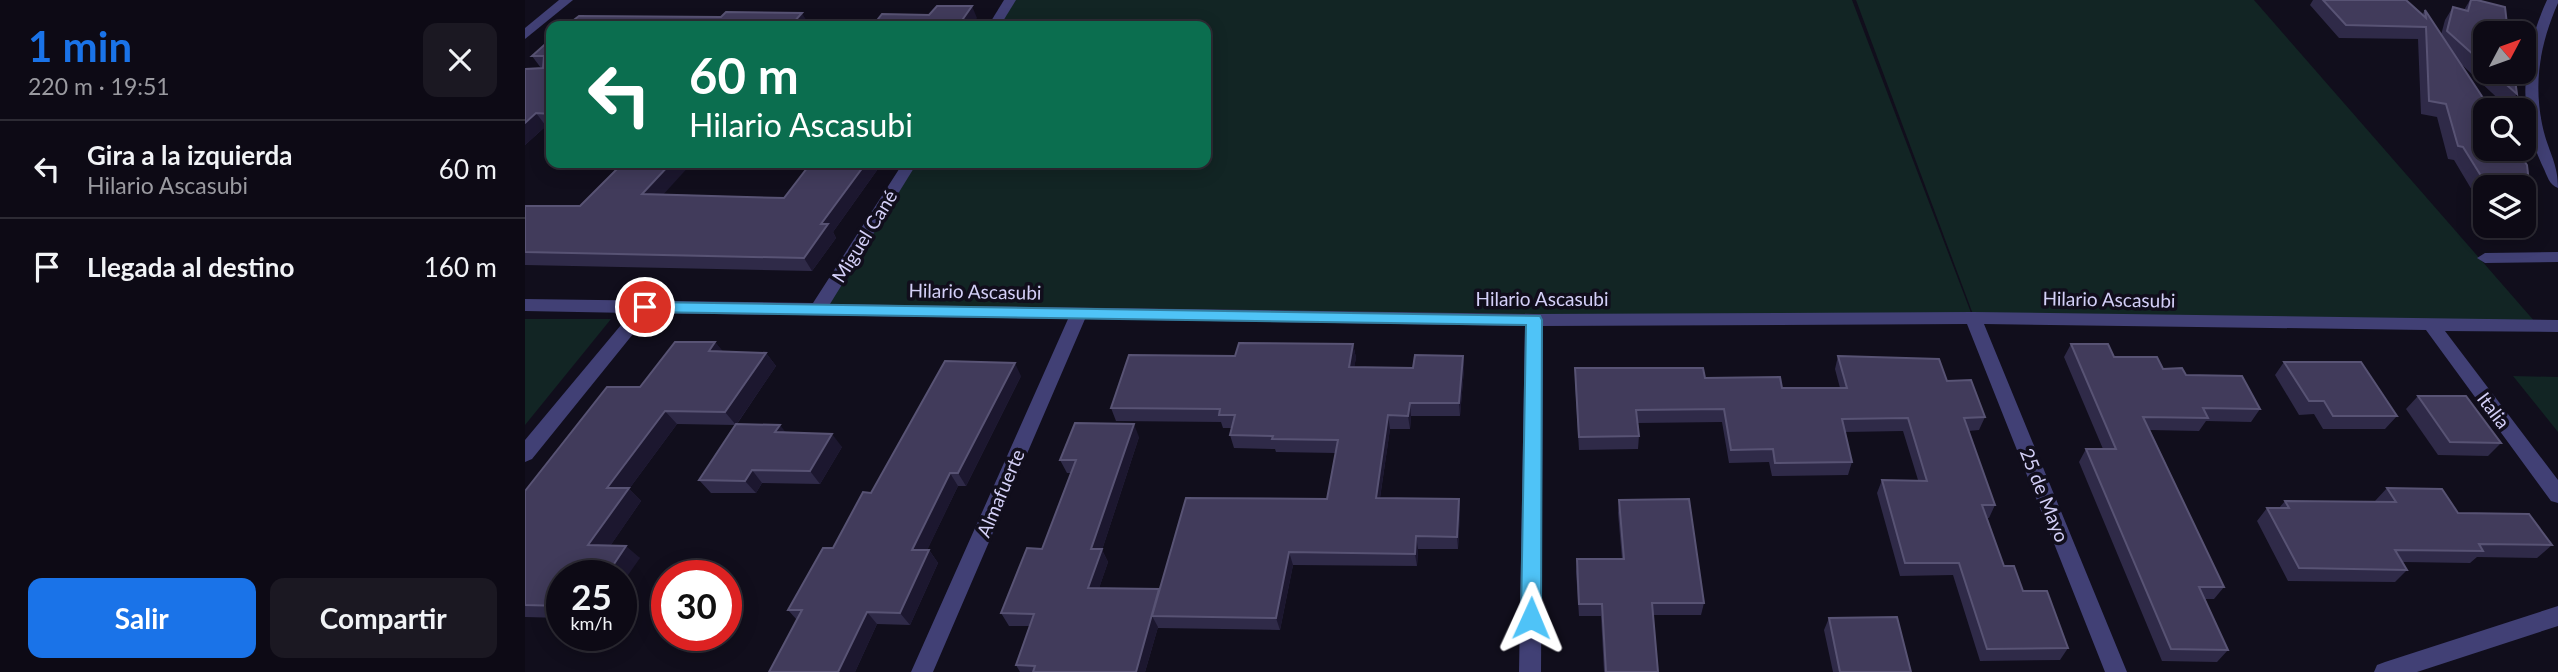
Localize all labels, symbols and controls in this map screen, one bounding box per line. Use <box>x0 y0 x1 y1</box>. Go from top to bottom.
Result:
text: 1 min <box>28 21 132 71</box>
north arrow <box>2473 21 2536 84</box>
map controls <box>2473 21 2536 238</box>
button: close <box>423 23 497 97</box>
text: 60 m <box>689 46 799 104</box>
icon: left <box>574 49 665 140</box>
text: 220 m · 19:51 <box>28 72 170 100</box>
button: search <box>2473 98 2536 161</box>
text: Hilario Ascasubi <box>689 105 913 144</box>
text: Gira a la izquierda <box>87 139 293 171</box>
icon: left <box>28 150 66 188</box>
text: 60 m <box>439 153 497 185</box>
text: Hilario Ascasubi <box>87 171 248 199</box>
button: layers <box>2473 175 2536 238</box>
street label: Miguel Cané <box>827 186 901 286</box>
icon: arrive <box>28 248 66 286</box>
text: Llegada al destino <box>87 251 294 283</box>
text: 160 m <box>424 251 497 283</box>
pin <box>615 277 675 337</box>
street label: Hilario Ascasubi <box>908 278 1042 304</box>
street label: Hilario Ascasubi <box>2042 286 2176 312</box>
street label: Hilario Ascasubi <box>1476 287 1608 310</box>
icon: arrive <box>626 288 664 326</box>
street label: Italia <box>2473 387 2515 433</box>
street label: 25 de Mayo <box>2016 445 2074 545</box>
street label: Almafuerte <box>971 446 1029 540</box>
speed limit sign: 30 <box>651 560 742 651</box>
text: 25 <box>571 575 612 617</box>
button: Salir <box>28 578 256 658</box>
button: Compartir <box>270 578 497 658</box>
position arrow <box>1494 581 1568 655</box>
text: km/h <box>570 612 613 634</box>

